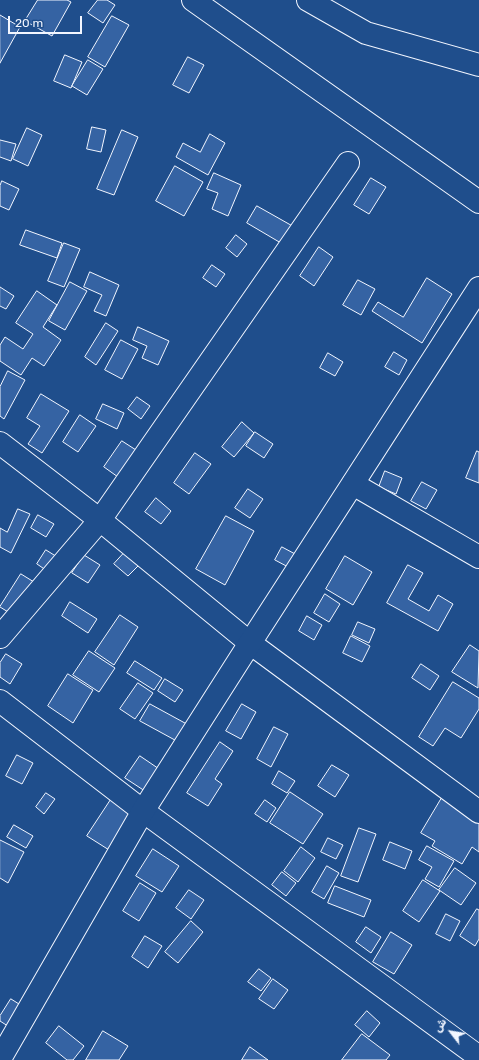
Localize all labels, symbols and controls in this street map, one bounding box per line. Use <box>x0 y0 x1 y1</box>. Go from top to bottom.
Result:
scale bar <box>10 8 84 34</box>
text: 20 m <box>15 16 43 30</box>
north arrow <box>431 1012 471 1052</box>
text: ش <box>431 1016 449 1035</box>

